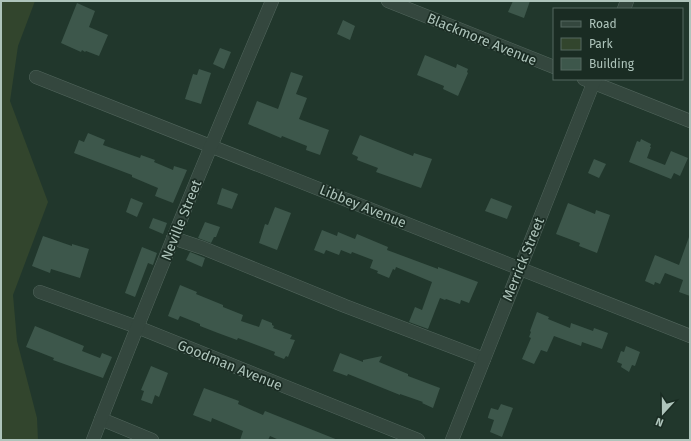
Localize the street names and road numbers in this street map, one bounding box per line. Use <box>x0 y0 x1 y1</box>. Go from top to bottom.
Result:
street label: Blackmore Avenue <box>424 10 539 69</box>
street label: Neville Street <box>158 177 206 263</box>
street label: Libbey Avenue <box>317 181 409 232</box>
street label: Merrick Street <box>499 214 548 304</box>
street label: Goodman Avenue <box>175 337 285 394</box>

